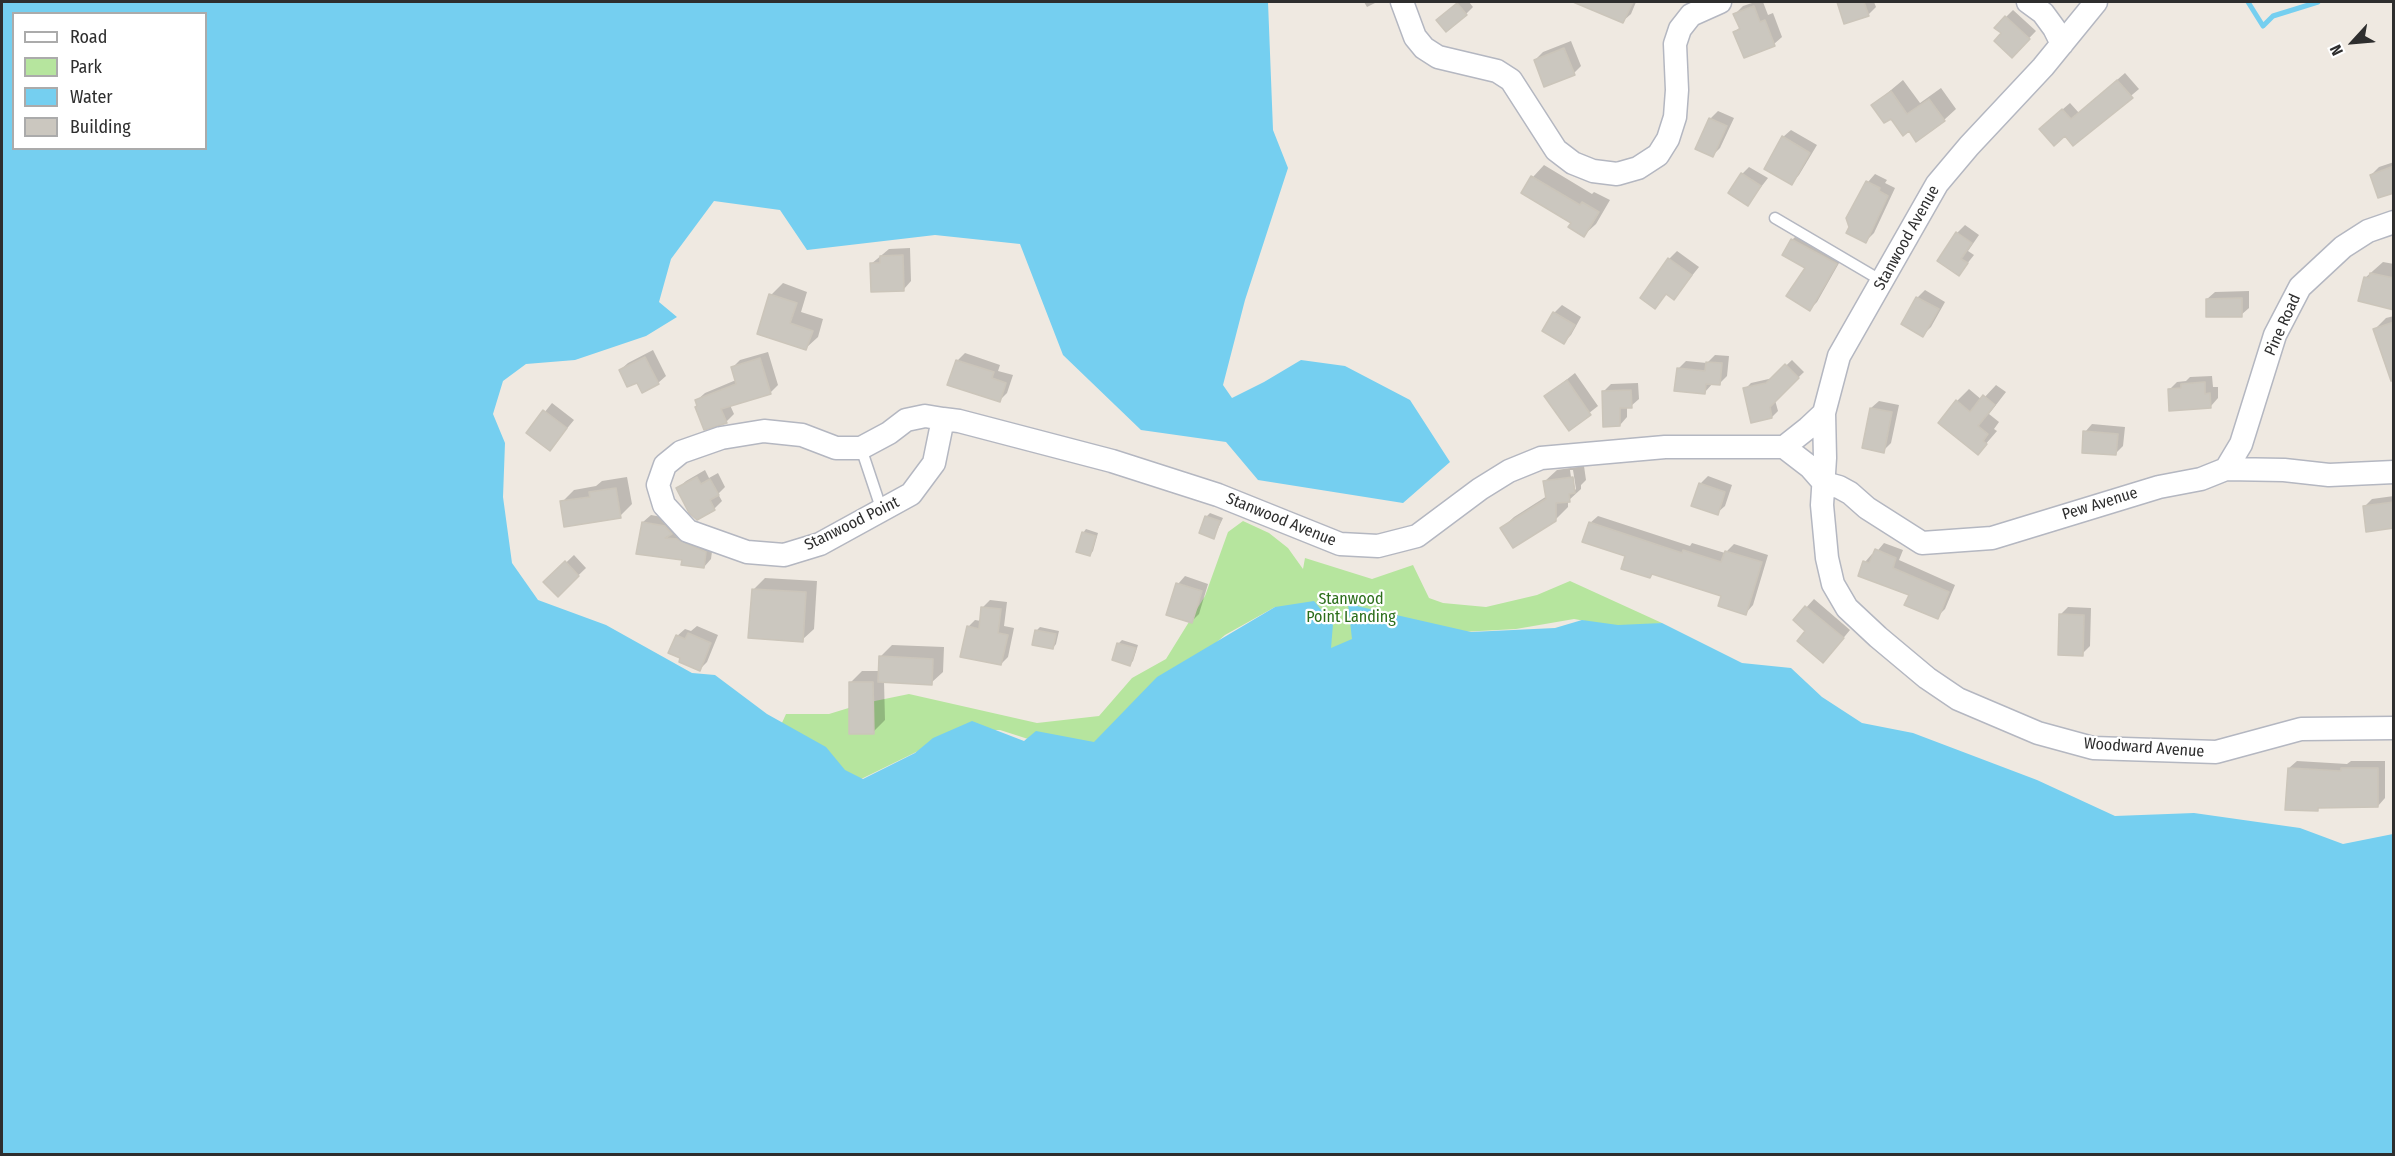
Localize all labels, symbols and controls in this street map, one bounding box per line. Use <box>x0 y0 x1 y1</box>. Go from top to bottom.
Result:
legend <box>12 12 207 150</box>
north arrow <box>2323 12 2383 72</box>
text: Road <box>70 26 107 48</box>
text: N <box>2326 42 2347 59</box>
text: Park <box>70 56 102 78</box>
text: Water <box>70 86 113 108</box>
text: Building <box>70 116 131 138</box>
street label: Stanwood Avenue <box>1870 182 1944 294</box>
street label: Pine Road <box>2261 291 2305 359</box>
street label: Pew Avenue <box>2060 483 2140 525</box>
street label: Stanwood Avenue <box>1223 489 1339 551</box>
street label: Stanwood Point <box>802 493 902 555</box>
park label: Stanwood Point Landing <box>1306 590 1396 628</box>
street label: Woodward Avenue <box>2083 734 2205 762</box>

